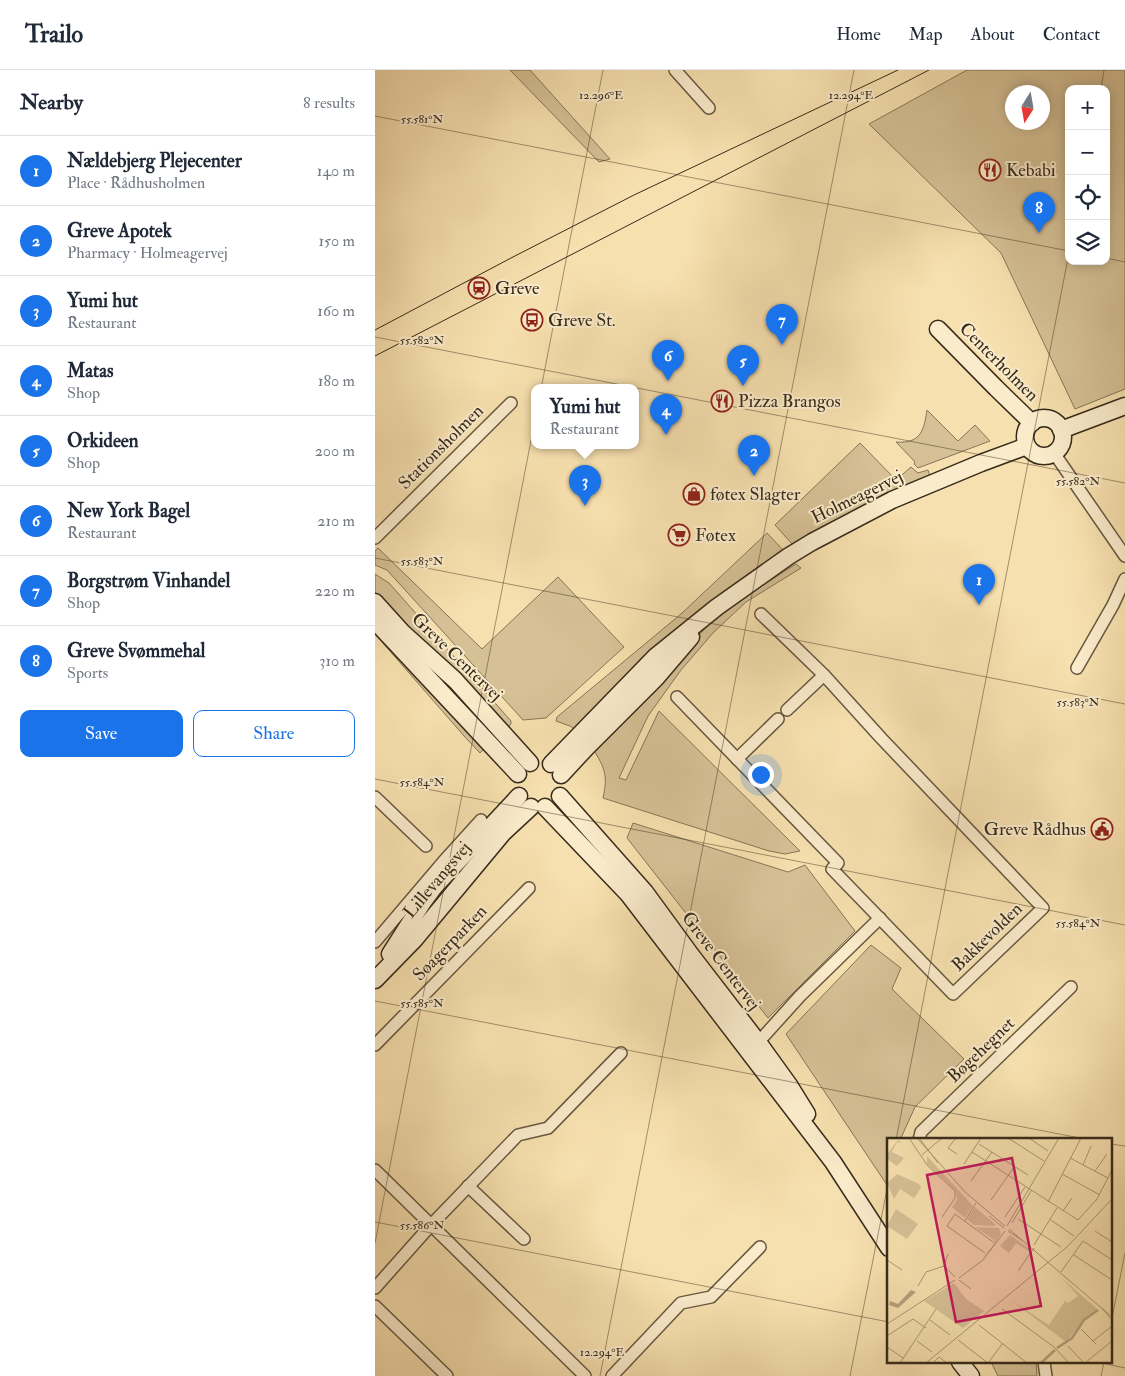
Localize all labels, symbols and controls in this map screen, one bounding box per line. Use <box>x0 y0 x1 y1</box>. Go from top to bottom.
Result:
text: Trailo <box>25 19 83 50</box>
text: Home <box>836 23 881 46</box>
text: Map <box>909 23 943 46</box>
text: About <box>971 23 1015 46</box>
text: Contact <box>1043 23 1100 46</box>
north arrow <box>1005 85 1050 130</box>
map controls <box>1065 85 1110 265</box>
button: + <box>1065 85 1110 130</box>
text: 12.296°E <box>579 88 623 103</box>
text: 12.294°E <box>829 88 873 103</box>
text: Nearby <box>20 89 83 116</box>
text: 8 results <box>303 93 355 113</box>
text: 55.581°N <box>401 112 444 127</box>
button: − <box>1065 130 1110 175</box>
text: Nældebjerg Plejecenter <box>67 149 242 173</box>
restaurant icon: Kebabi <box>978 158 1002 182</box>
place label: Kebabi <box>1006 159 1056 182</box>
text: 1 <box>33 161 39 181</box>
text: 140 m <box>317 161 355 181</box>
text: Place · Rådhusholmen <box>67 173 205 193</box>
button: locate <box>1065 175 1110 220</box>
pin: 8 <box>1023 192 1055 233</box>
text: Greve Apotek <box>67 219 172 243</box>
button: layers <box>1065 220 1110 265</box>
text: 2 <box>32 231 40 251</box>
text: 150 m <box>318 231 355 251</box>
text: Pharmacy · Holmeagervej <box>67 243 228 263</box>
station icon: Greve <box>467 276 491 300</box>
place label: Greve <box>495 277 540 300</box>
text: Yumi hut <box>67 289 138 313</box>
text: 3 <box>33 301 39 321</box>
text: 160 m <box>317 301 355 321</box>
pin: 7 <box>766 304 798 345</box>
bus stop icon: Greve St. <box>520 308 544 332</box>
place label: Greve St. <box>548 309 616 332</box>
text: Restaurant <box>67 313 136 333</box>
street label: Centerholmen <box>954 317 1044 407</box>
text: 55.582°N <box>400 333 444 348</box>
pin: 6 <box>652 340 684 381</box>
pin: 5 <box>727 345 759 386</box>
text: Matas <box>67 359 114 383</box>
text: 4 <box>32 371 40 391</box>
text: 180 m <box>318 371 355 391</box>
text: Shop <box>67 383 100 403</box>
popup <box>531 384 639 449</box>
restaurant icon: Pizza Brangos <box>710 389 734 413</box>
place label: Pizza Brangos <box>738 390 841 413</box>
pin: 4 <box>650 394 682 435</box>
text: Yumi hut <box>550 395 620 419</box>
street label: Stationsholmen <box>394 400 488 494</box>
text: Restaurant <box>550 419 619 439</box>
text: Orkideen <box>67 429 139 453</box>
pin: 2 <box>738 435 770 476</box>
text: 5 <box>32 441 40 461</box>
text: 200 m <box>315 441 355 461</box>
text: Shop <box>67 453 100 473</box>
pin: 3 <box>569 465 601 506</box>
street label: Holmeagervej <box>807 465 907 529</box>
text: 55.582°N <box>1056 474 1100 489</box>
shop icon: føtex Slagter <box>682 482 706 506</box>
place label: føtex Slagter <box>710 483 801 506</box>
text: New York Bagel <box>67 499 190 523</box>
text: 6 <box>32 511 40 531</box>
text: 210 m <box>317 511 355 531</box>
text: Restaurant <box>67 523 136 543</box>
supermarket icon: Føtex <box>667 523 691 547</box>
place label: Føtex <box>695 524 736 547</box>
text: 55.583°N <box>401 554 444 569</box>
pin: 1 <box>963 564 995 605</box>
text: Borgstrøm Vinhandel <box>67 569 230 593</box>
text: 7 <box>32 581 40 601</box>
text: 220 m <box>315 581 355 601</box>
text: Shop <box>67 593 100 613</box>
street label: Greve Centervej <box>407 608 507 706</box>
text: Greve Svømmehal <box>67 639 205 663</box>
text: 8 <box>32 651 40 671</box>
text: 310 m <box>319 651 355 671</box>
text: Sports <box>67 663 108 683</box>
text: 55.583°N <box>1057 695 1100 710</box>
button: Save <box>20 710 183 757</box>
button: Share <box>193 710 355 757</box>
your location <box>748 762 774 788</box>
text: 55.584°N <box>400 775 445 790</box>
public building icon: Greve Rådhus <box>1090 817 1114 841</box>
place label: Greve Rådhus <box>984 818 1086 841</box>
street label: Lillevangsvej <box>398 837 476 923</box>
street label: Bakkevolden <box>947 897 1027 977</box>
street label: Søagerparken <box>408 900 492 986</box>
street label: Greve Centervej <box>676 907 766 1015</box>
text: 55.584°N <box>1056 916 1101 931</box>
text: 55.585°N <box>400 996 444 1011</box>
street label: Bøgehegnet <box>942 1012 1020 1088</box>
inset map <box>887 1138 1113 1364</box>
text: 55.586°N <box>400 1218 444 1233</box>
text: 12.294°E <box>580 1345 624 1360</box>

